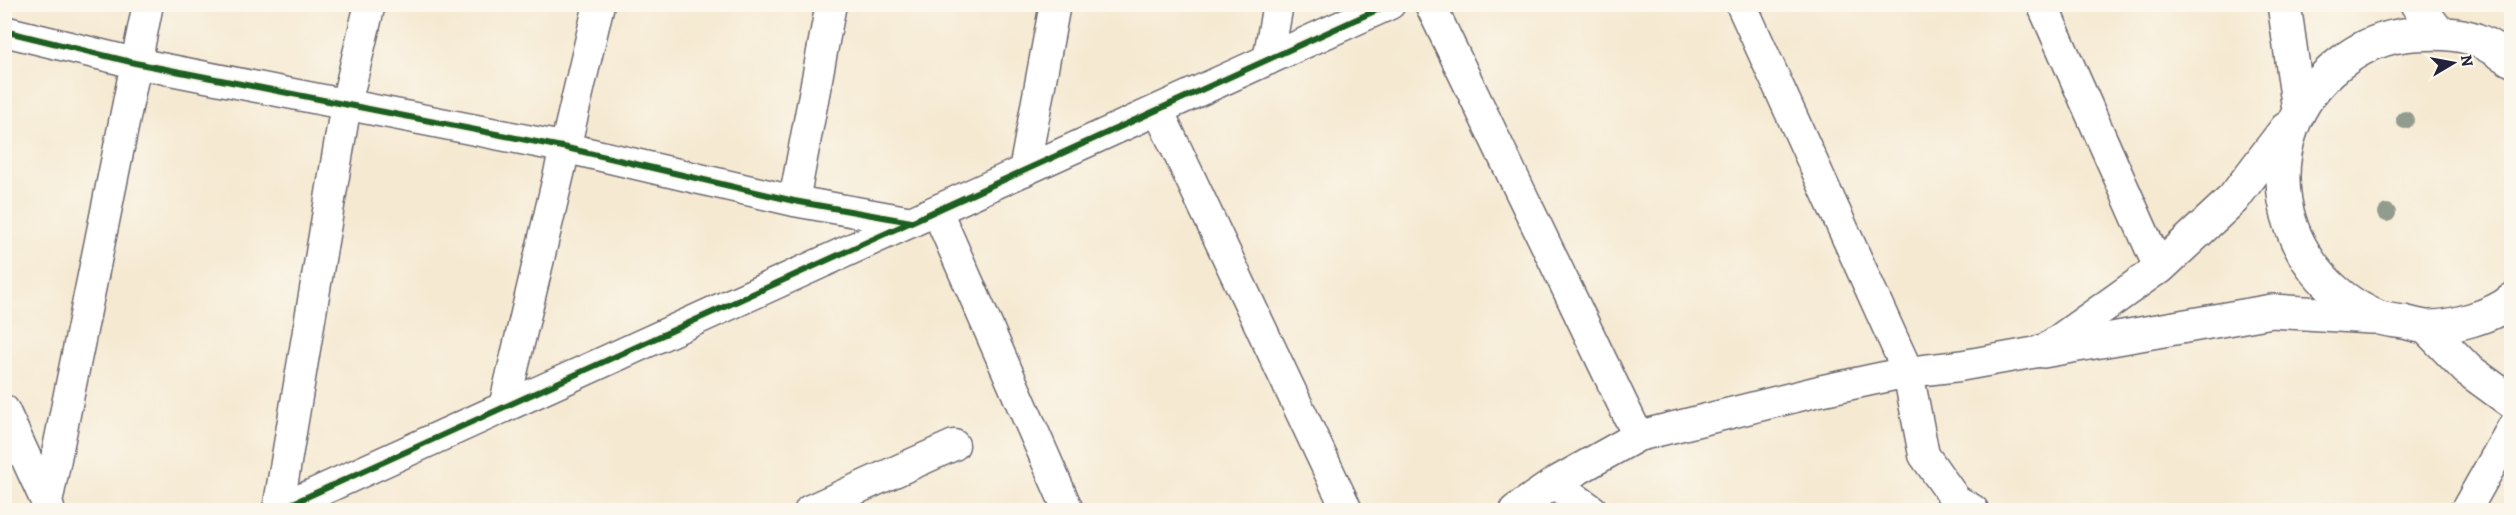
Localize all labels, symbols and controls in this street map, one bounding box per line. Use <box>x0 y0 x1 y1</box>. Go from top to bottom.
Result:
north arrow <box>2423 33 2483 93</box>
text: N <box>2455 53 2479 69</box>

